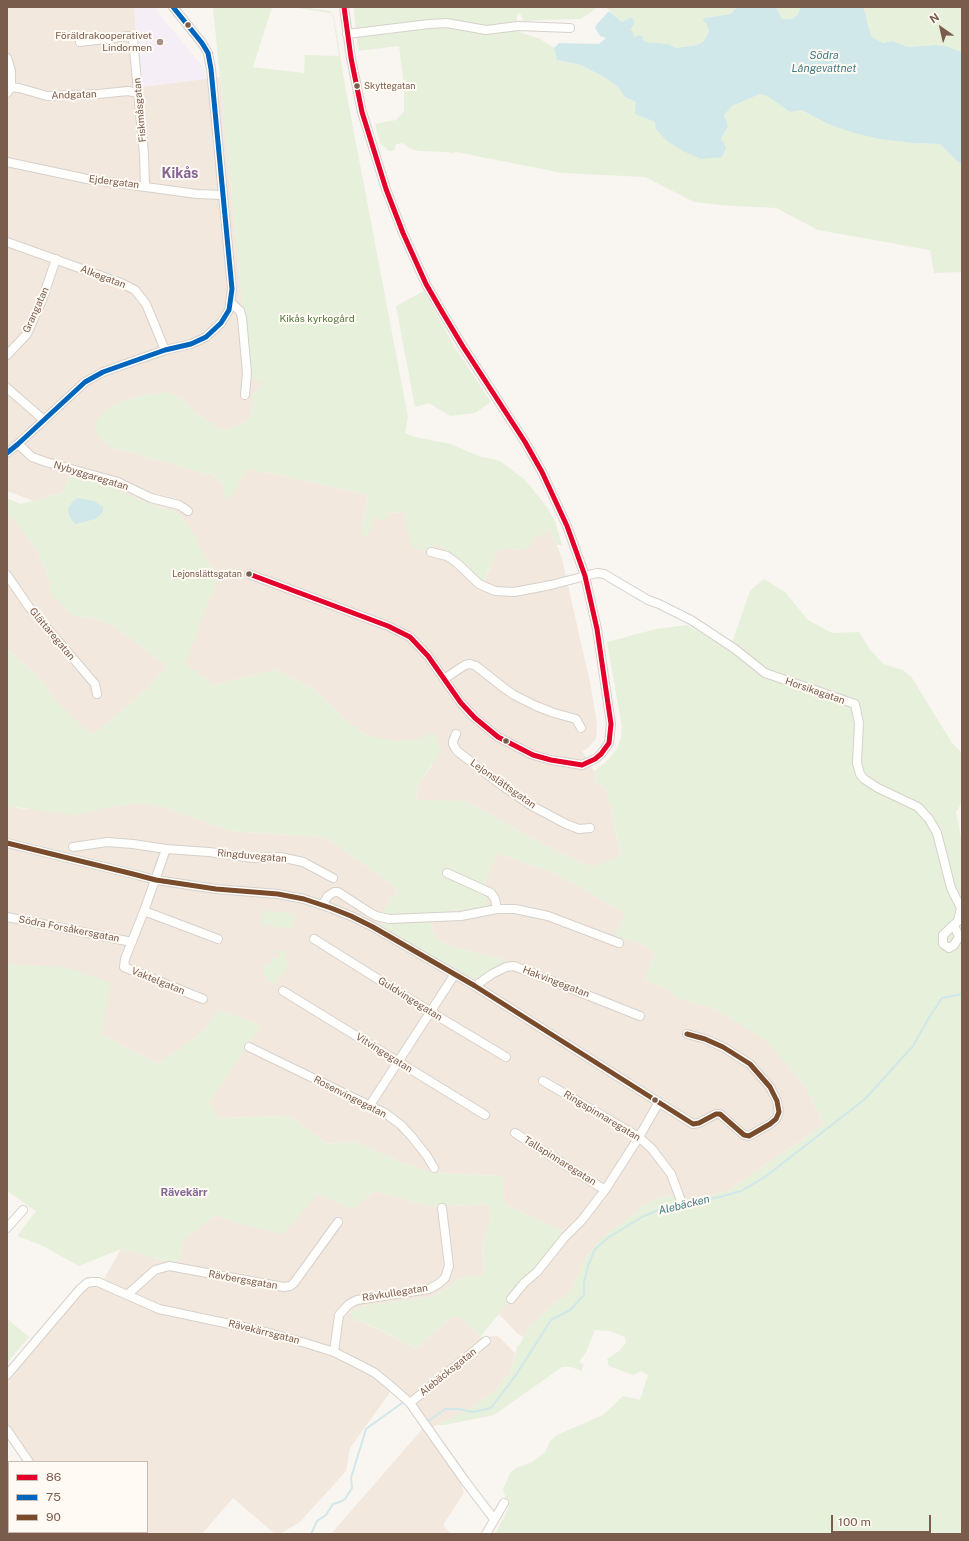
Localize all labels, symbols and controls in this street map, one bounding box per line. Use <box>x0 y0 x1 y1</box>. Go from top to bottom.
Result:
north arrow <box>921 8 961 48</box>
text: N <box>927 11 941 25</box>
unlabelled marker <box>183 20 193 30</box>
place label: Föräldrakooperativet Lindormen <box>55 30 152 54</box>
marker: Föräldrakooperativet Lindormen <box>155 37 165 47</box>
water label: Södra Långevattnet <box>792 49 856 75</box>
street label: Fiskmåsgatan <box>131 77 149 143</box>
marker: Skyttegatan <box>352 81 362 91</box>
place label: Skyttegatan <box>364 81 415 91</box>
street label: Andgatan <box>51 88 97 102</box>
district label: Kikås <box>162 166 198 182</box>
street label: Ejdergatan <box>88 173 140 191</box>
street label: Alkegatan <box>79 263 127 291</box>
street label: Grangatan <box>21 285 51 335</box>
park label: Kikås kyrkogård <box>279 313 355 325</box>
street label: Nybyggaregatan <box>52 459 130 493</box>
place label: Lejonslättsgatan <box>172 569 242 579</box>
marker: Lejonslättsgatan <box>244 569 254 579</box>
street label: Glättaregatan <box>27 605 77 663</box>
street label: Horsikagatan <box>784 675 846 707</box>
unlabelled marker <box>501 736 511 746</box>
street label: Lejonslättsgatan <box>468 757 538 811</box>
street label: Ringduvegatan <box>217 847 287 865</box>
street label: Södra Forsåkersgatan <box>18 913 120 945</box>
street label: Hakvingegatan <box>521 964 591 1000</box>
street label: Vaktelgatan <box>130 965 186 997</box>
street label: Guldvingegatan <box>376 974 444 1024</box>
street label: Vitvingegatan <box>353 1031 415 1075</box>
street label: Rosenvingegatan <box>312 1073 388 1121</box>
street label: Ringspinnaregatan <box>561 1088 643 1144</box>
unlabelled marker <box>650 1095 660 1105</box>
street label: Tallspinnaregatan <box>522 1134 598 1188</box>
district label: Rävekärr <box>161 1186 207 1200</box>
water label: Alebäcken <box>657 1192 711 1218</box>
street label: Rävbergsgatan <box>207 1268 279 1292</box>
street label: Rävkullegatan <box>361 1282 429 1304</box>
street label: Rävekärrsgatan <box>227 1317 301 1347</box>
street label: Alebäcksgatan <box>417 1345 479 1399</box>
legend <box>8 1461 148 1533</box>
text: 86 <box>46 1470 61 1484</box>
text: 75 <box>46 1490 61 1504</box>
scale bar <box>833 1507 933 1533</box>
text: 90 <box>46 1510 61 1524</box>
text: 100 m <box>838 1515 871 1529</box>

